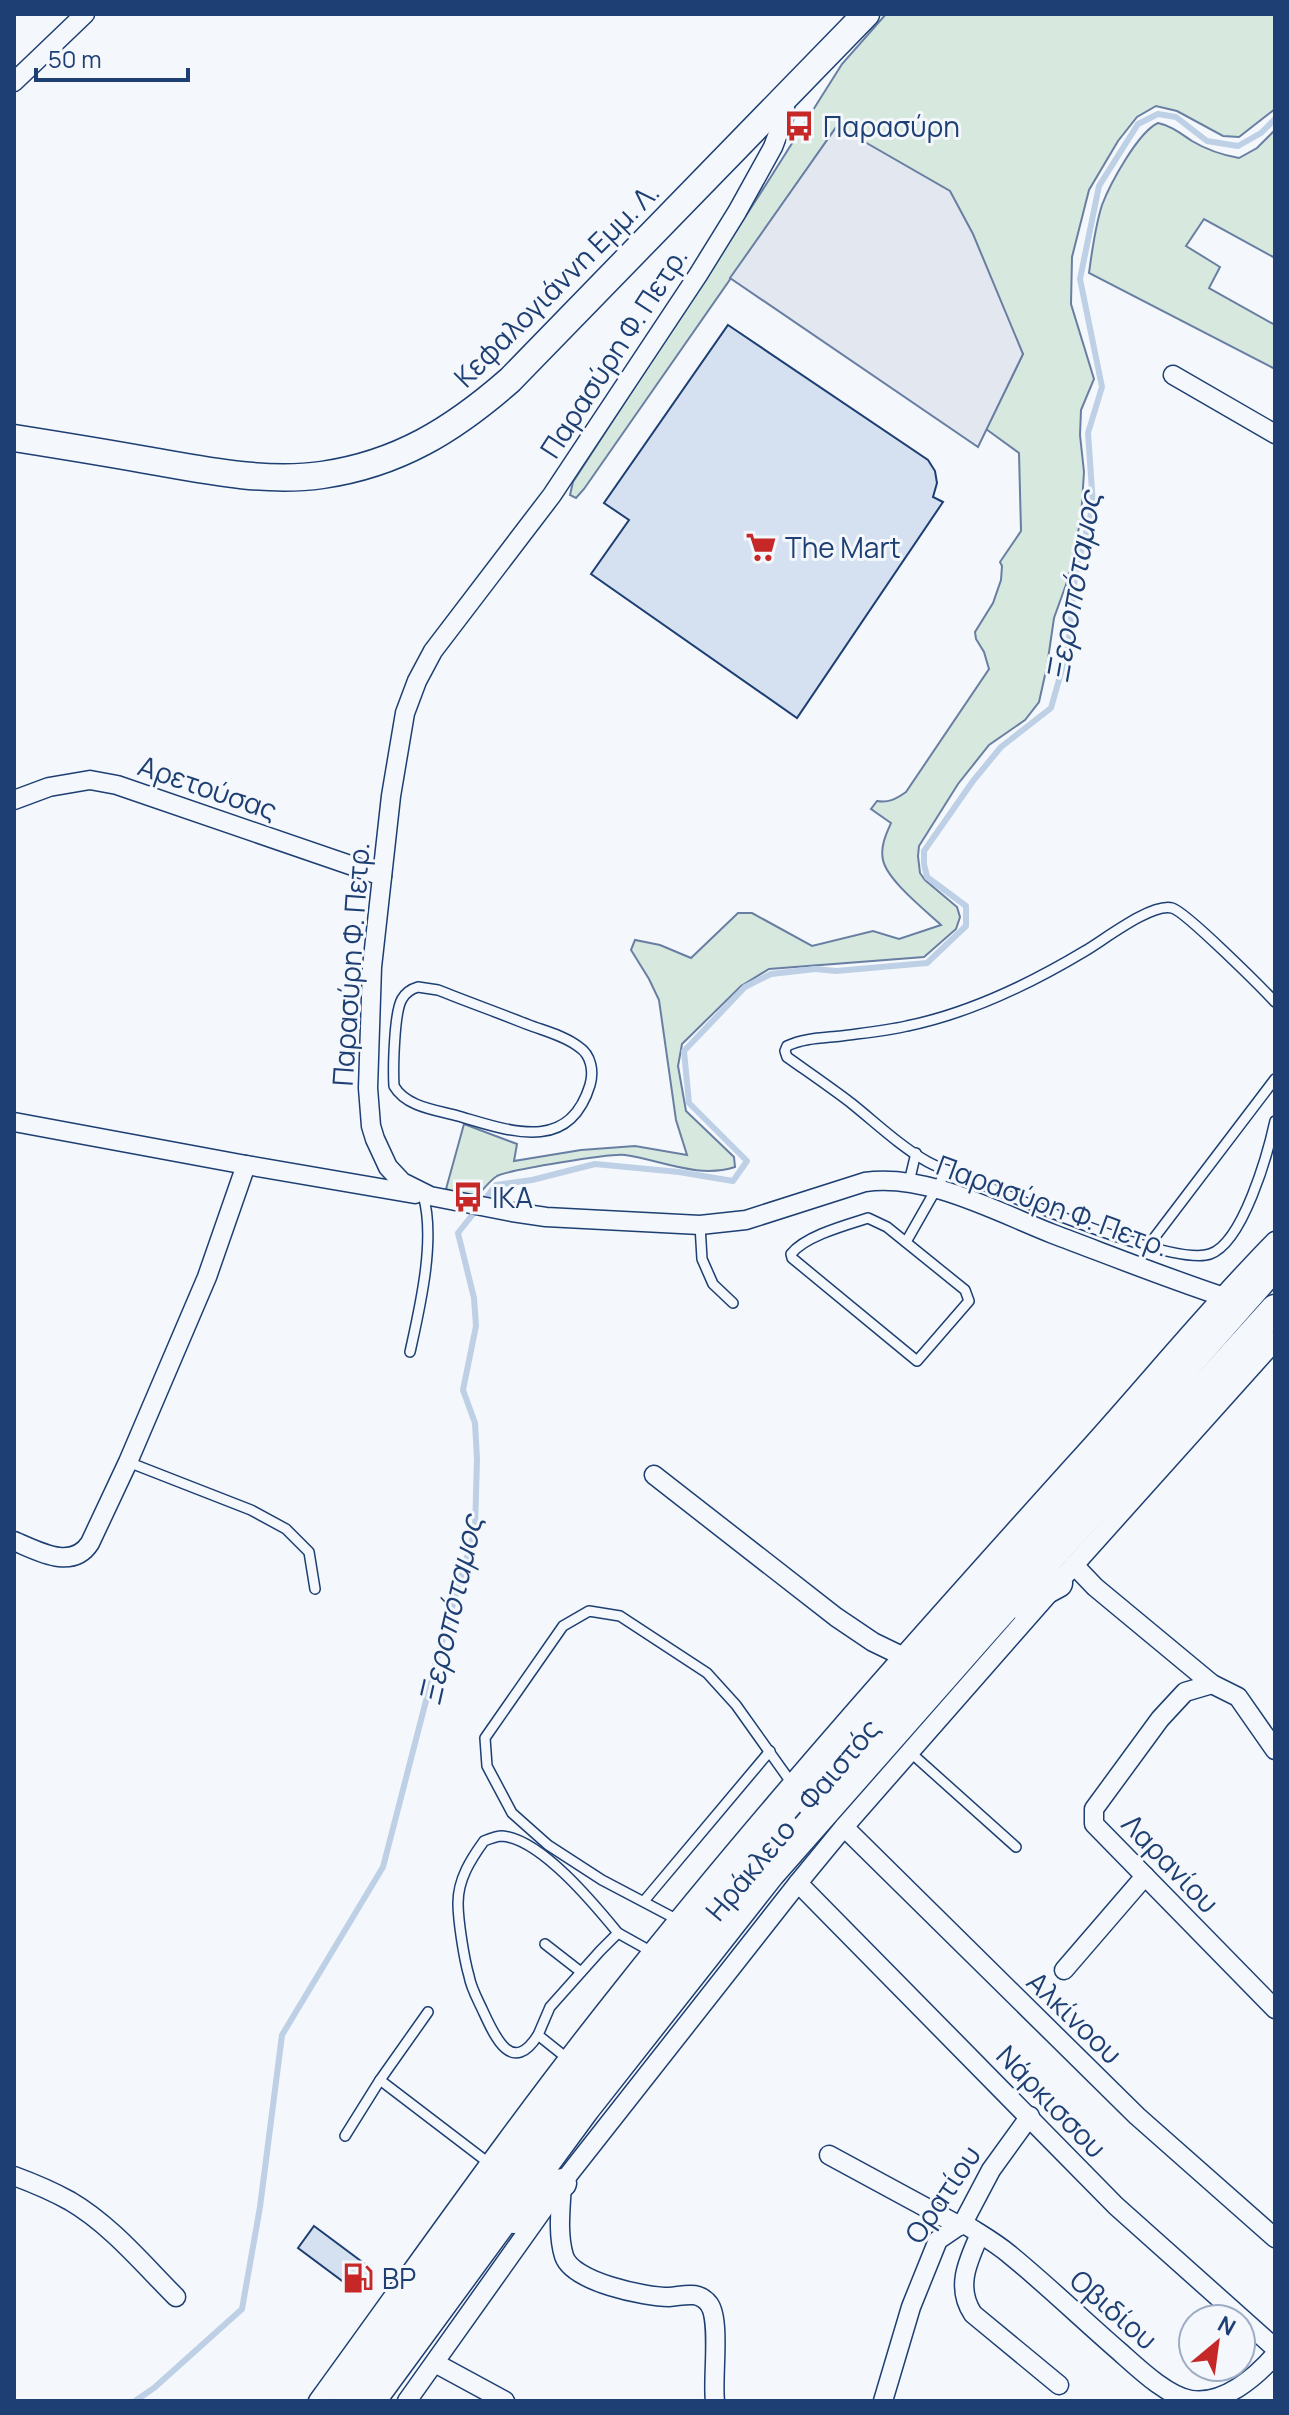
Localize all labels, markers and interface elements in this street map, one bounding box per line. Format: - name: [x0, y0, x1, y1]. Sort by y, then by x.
- scale bar: [36, 32, 188, 82]
- text: 50 m: [48, 42, 102, 75]
- place label: Παρασύρη: [823, 107, 960, 145]
- bus stop icon: Παρασύρη: [782, 109, 816, 143]
- street label: Κεφαλογιάννη Εμμ. Λ.: [445, 173, 667, 395]
- street label: Παρασύρη Φ. Πετρ.: [530, 239, 696, 465]
- water label: Ξεροπόταμος: [1036, 486, 1110, 686]
- place label: The Mart: [785, 528, 901, 566]
- supermarket icon: The Mart: [744, 530, 778, 564]
- street label: Αρετούσας: [134, 746, 282, 828]
- street label: Παρασύρη Φ. Πετρ.: [323, 841, 377, 1087]
- street label: Παρασύρη Φ. Πετρ.: [932, 1145, 1174, 1265]
- place label: IKA: [492, 1178, 533, 1216]
- bus stop icon: IKA: [451, 1180, 485, 1214]
- water label: Ξεροπόταμος: [408, 1509, 492, 1709]
- street label: Ηράκλειο - Φαιστός: [696, 1710, 888, 1928]
- street label: Λαρανίου: [1114, 1805, 1228, 1921]
- street label: Αλκίνοου: [1019, 1962, 1131, 2072]
- street label: Νάρκισσου: [989, 2036, 1115, 2166]
- street label: Ορατίου: [895, 2138, 989, 2250]
- place label: BP: [382, 2259, 416, 2297]
- fuel station icon: BP: [341, 2261, 375, 2295]
- street label: Οβιδίου: [1062, 2261, 1166, 2357]
- north arrow: [1177, 2303, 1257, 2383]
- text: N: [1213, 2309, 1241, 2342]

